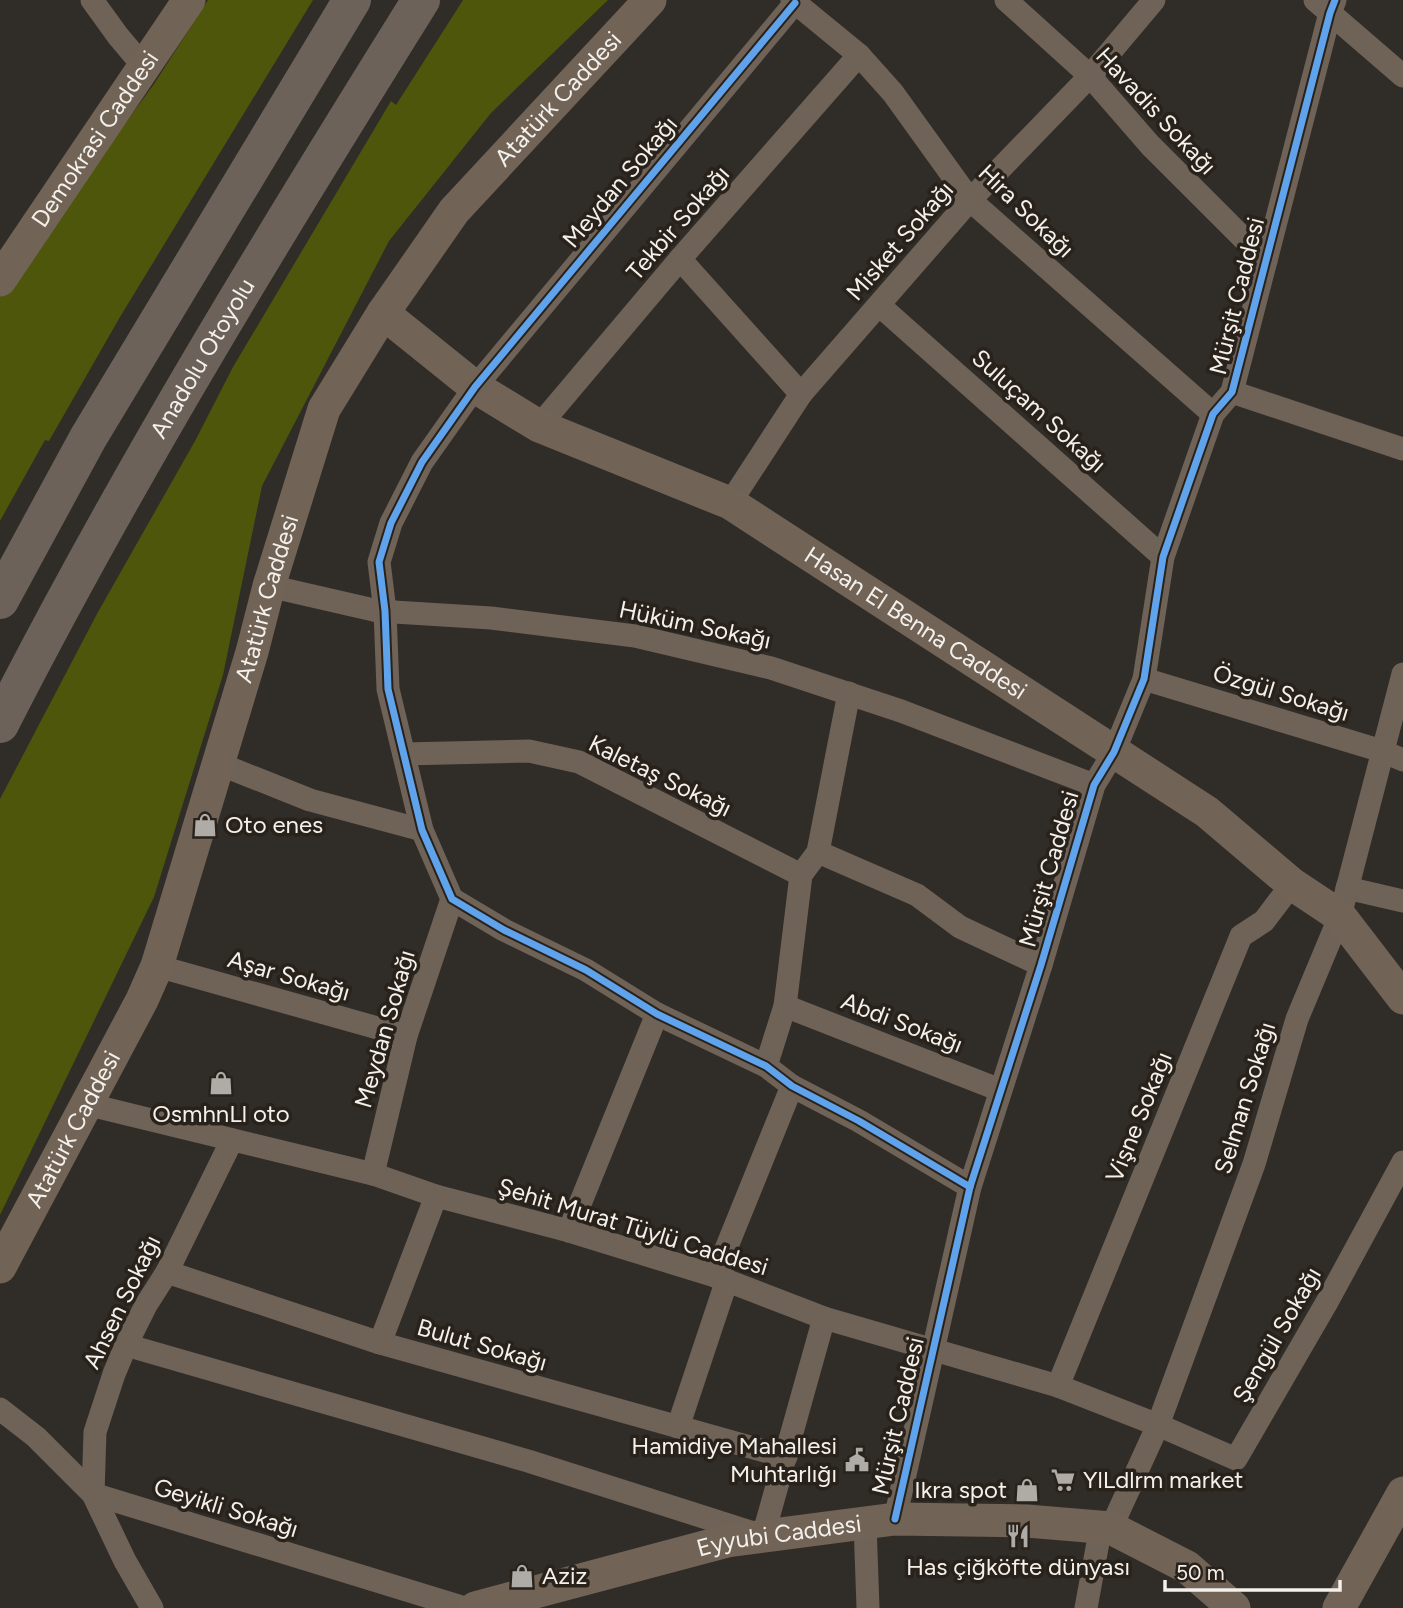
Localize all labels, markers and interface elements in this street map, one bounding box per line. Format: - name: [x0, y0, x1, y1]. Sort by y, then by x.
- street label: Atatürk Caddesi: [488, 25, 627, 172]
- street label: Havadis Sokağı: [1090, 41, 1223, 180]
- street label: Demokrasi Caddesi: [25, 45, 164, 232]
- street label: Meydan Sokağı: [556, 110, 683, 253]
- street label: Hira Sokağı: [972, 158, 1080, 263]
- street label: Tekbir Sokağı: [620, 160, 735, 286]
- street label: Misket Sokağı: [840, 175, 959, 306]
- street label: Mürşit Caddesi: [1203, 214, 1270, 378]
- street label: Anadolu Otoyolu: [144, 273, 260, 443]
- street label: Suluçam Sokağı: [966, 343, 1112, 478]
- street label: Atatürk Caddesi: [229, 511, 304, 686]
- street label: Hasan El Benna Caddesi: [799, 540, 1032, 705]
- street label: Hüküm Sokağı: [616, 594, 774, 655]
- street label: Özgül Sokağı: [1209, 658, 1353, 727]
- street label: Kaletaş Sokağı: [584, 728, 736, 823]
- street label: Mürşit Caddesi: [1012, 787, 1085, 950]
- place label: Oto enes: [225, 810, 323, 839]
- shop icon: Oto enes: [191, 811, 219, 839]
- street label: Aşar Sokağı: [225, 944, 354, 1007]
- street label: Meydan Sokağı: [348, 947, 421, 1111]
- street label: Abdi Sokağı: [837, 986, 967, 1059]
- street label: Selman Sokağı: [1208, 1019, 1281, 1177]
- street label: Atatürk Caddesi: [19, 1046, 126, 1212]
- street label: Vişne Sokağı: [1099, 1047, 1178, 1186]
- shop icon: OsmhnLl oto: [207, 1069, 235, 1097]
- place label: OsmhnLl oto: [152, 1099, 290, 1128]
- street label: Şehit Murat Tüylü Caddesi: [494, 1172, 772, 1281]
- street label: Ahsen Sokağı: [77, 1230, 166, 1373]
- street label: Şengül Sokağı: [1226, 1262, 1327, 1408]
- street label: Bulut Sokağı: [414, 1312, 550, 1377]
- street label: Mürşit Caddesi: [865, 1334, 930, 1498]
- place label: Hamidiye Mahallesi Muhtarlığı: [631, 1431, 837, 1488]
- public building icon: Hamidiye Mahallesi Muhtarlığı: [843, 1446, 871, 1474]
- place label: YlLdlrm market: [1083, 1465, 1243, 1494]
- supermarket icon: YlLdlrm market: [1049, 1466, 1077, 1494]
- street label: Geyikli Sokağı: [150, 1472, 302, 1543]
- place label: Ikra spot: [914, 1475, 1007, 1504]
- shop icon: Ikra spot: [1013, 1476, 1041, 1504]
- street label: Eyyubi Caddesi: [693, 1509, 863, 1562]
- restaurant icon: Has çiğköfte dünyası: [1004, 1522, 1032, 1550]
- scale bar: [1165, 1548, 1340, 1592]
- place label: Has çiğköfte dünyası: [906, 1552, 1130, 1581]
- text: 50 m: [1176, 1560, 1225, 1585]
- place label: Aziz: [542, 1561, 587, 1590]
- shop icon: Aziz: [508, 1562, 536, 1590]

